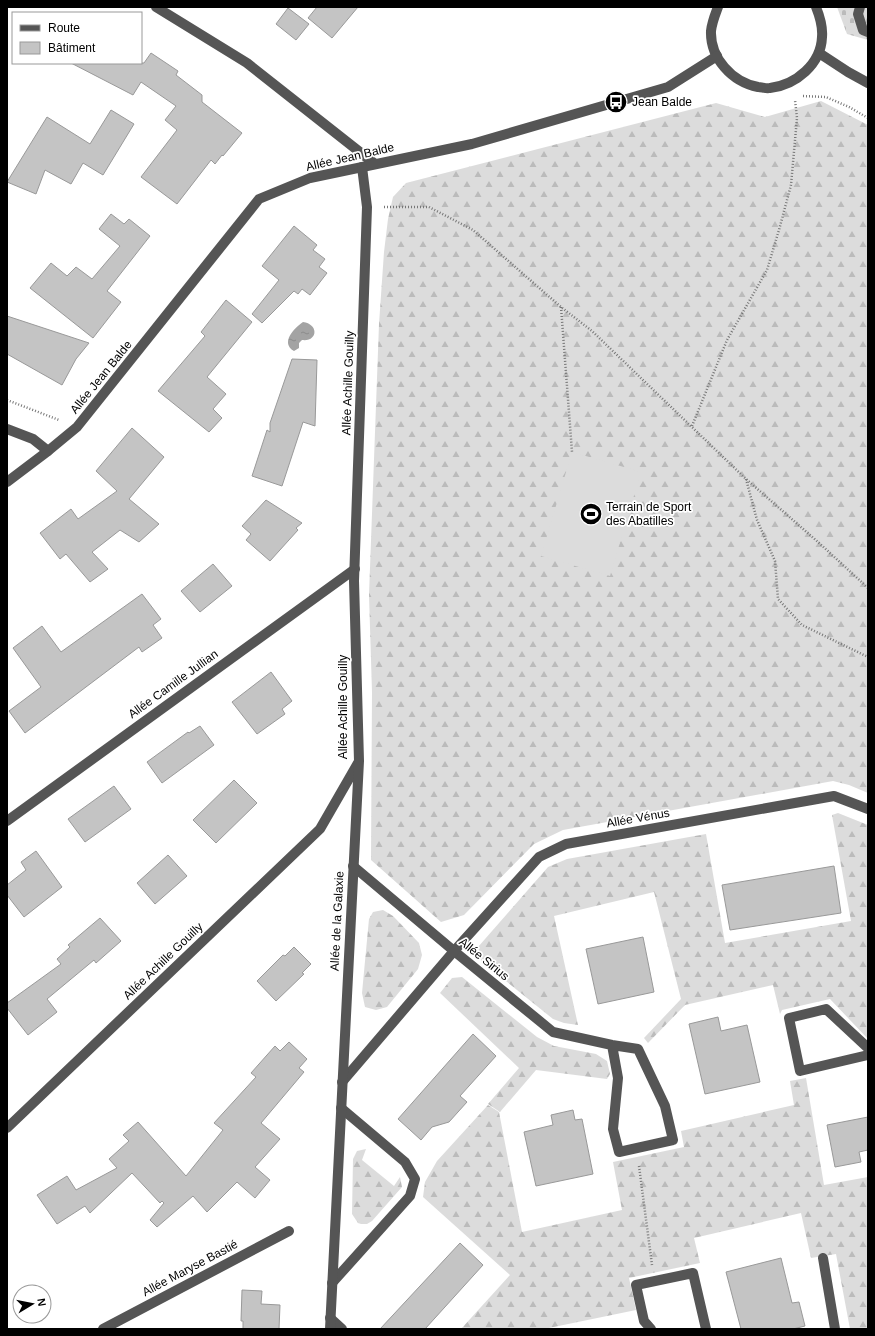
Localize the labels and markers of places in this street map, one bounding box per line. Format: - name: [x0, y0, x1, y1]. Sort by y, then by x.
- bus stop icon: Jean Balde: [603, 89, 629, 115]
- place label: Jean Balde: [632, 95, 692, 109]
- place label: Terrain de Sport des Abatilles: [606, 500, 692, 528]
- sports icon: Terrain de Sport des Abatilles: [578, 501, 604, 527]

